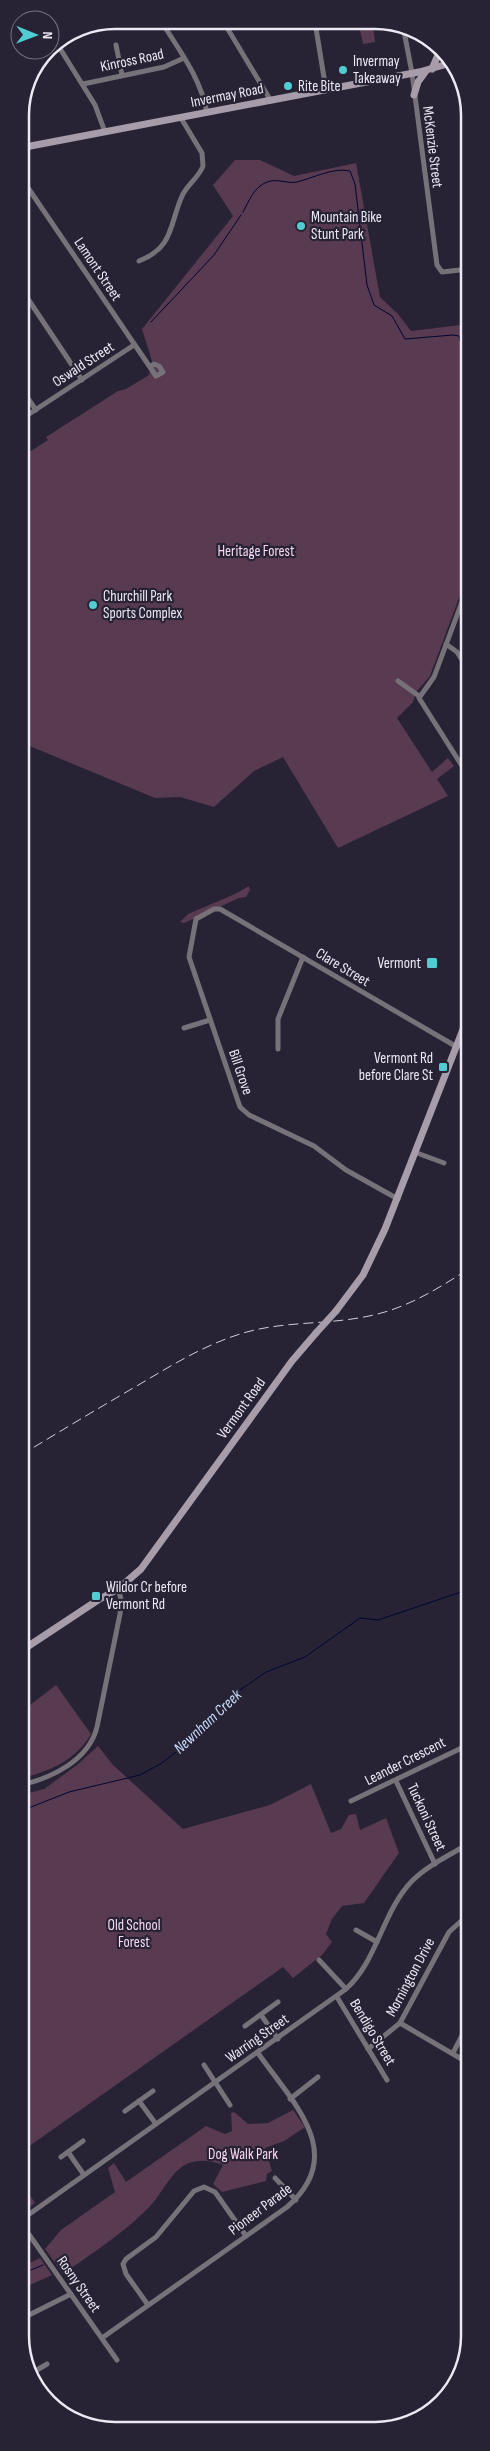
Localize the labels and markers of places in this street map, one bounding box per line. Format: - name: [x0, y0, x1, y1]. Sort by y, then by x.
- place label: Invermay Takeaway: [353, 52, 401, 88]
- marker: Invermay Takeaway: [337, 64, 349, 76]
- place label: Rite Bite: [298, 77, 341, 96]
- marker: Rite Bite: [282, 80, 294, 92]
- place label: Mountain Bike Stunt Park: [311, 208, 382, 244]
- marker: Mountain Bike Stunt Park: [295, 220, 307, 232]
- place label: Churchill Park Sports Complex: [103, 587, 182, 623]
- marker: Churchill Park Sports Complex: [87, 599, 99, 611]
- place label: Vermont: [377, 954, 421, 973]
- marker: Vermont: [425, 956, 439, 970]
- place label: Vermont Rd before Clare St: [359, 1049, 433, 1085]
- marker: Vermont Rd before Clare St: [437, 1061, 449, 1073]
- place label: Wildor Cr before Vermont Rd: [106, 1578, 187, 1614]
- marker: Wildor Cr before Vermont Rd: [90, 1590, 102, 1602]

